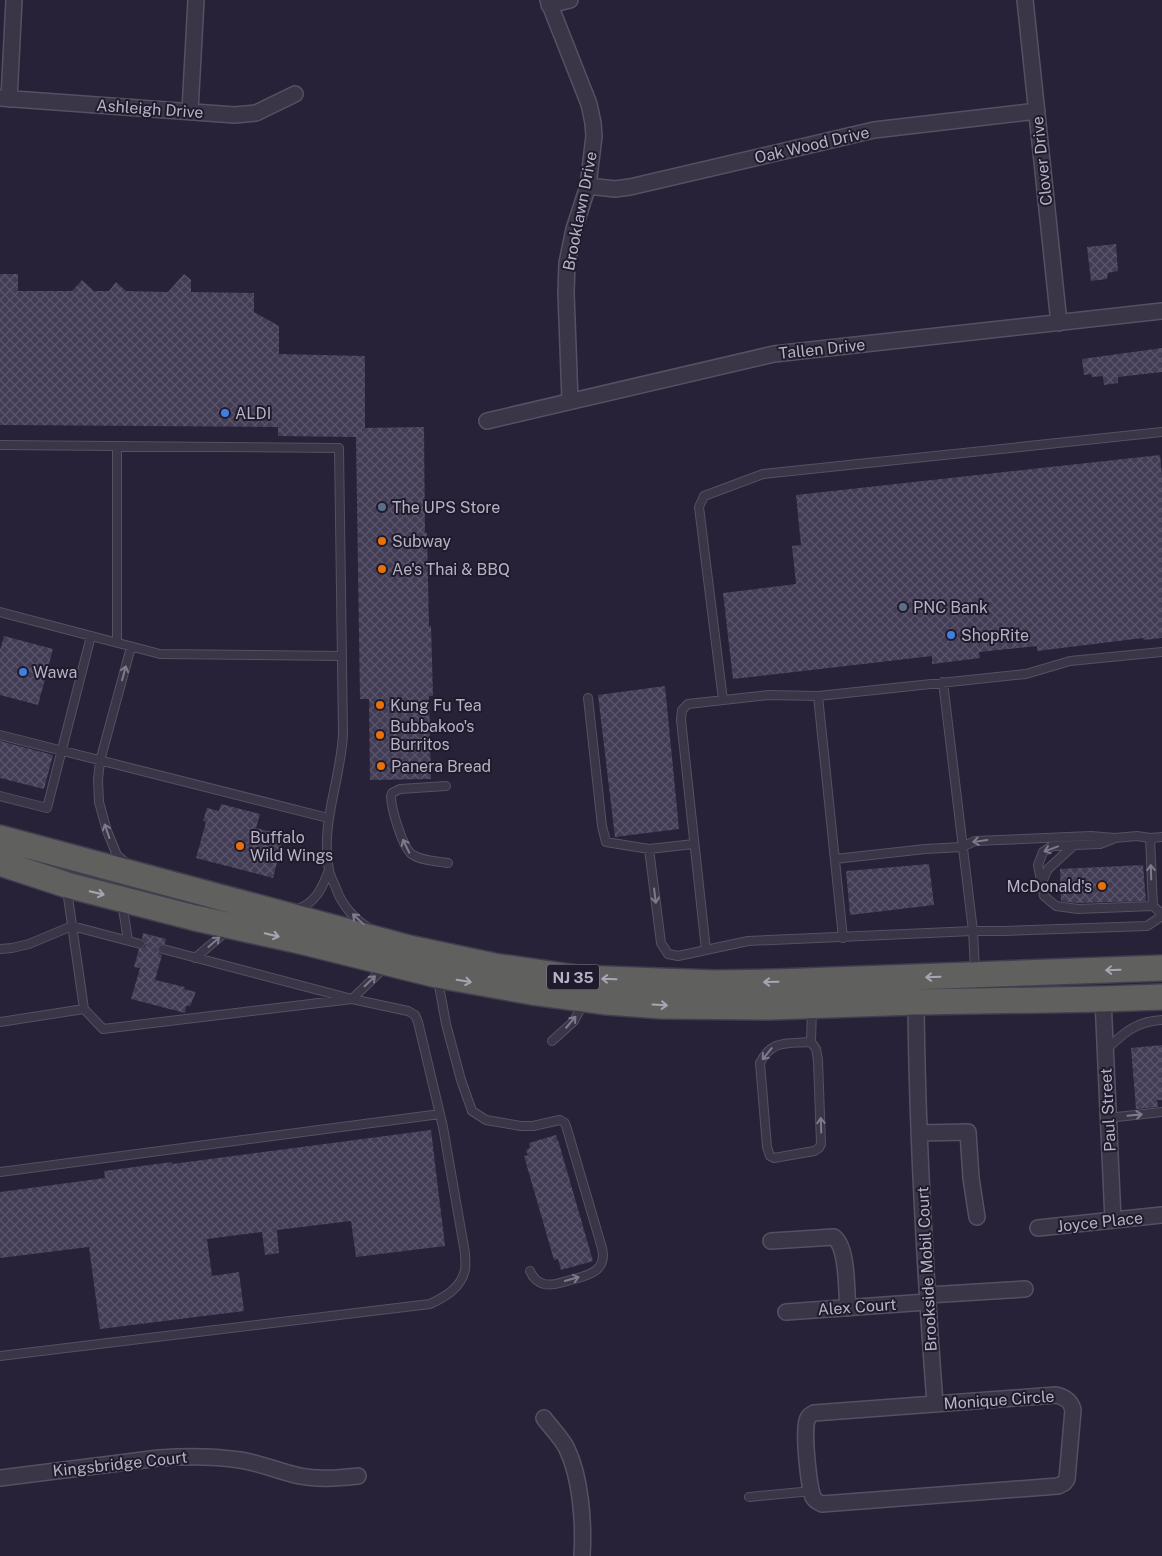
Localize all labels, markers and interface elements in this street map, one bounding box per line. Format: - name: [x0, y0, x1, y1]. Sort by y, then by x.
- street label: Ashleigh Drive: [96, 96, 204, 122]
- street label: Clover Drive: [1028, 115, 1056, 207]
- street label: Oak Wood Drive: [753, 123, 871, 167]
- street label: Brooklawn Drive: [559, 150, 601, 272]
- street label: Tallen Drive: [778, 335, 866, 363]
- place label: ALDI: [235, 404, 271, 423]
- marker: ALDI: [219, 407, 231, 419]
- place label: The UPS Store: [392, 498, 500, 517]
- marker: The UPS Store: [376, 501, 388, 513]
- place label: Subway: [392, 532, 451, 551]
- marker: Subway: [376, 535, 388, 547]
- place label: Ae's Thai & BBQ: [392, 560, 510, 579]
- marker: Ae's Thai & BBQ: [376, 563, 388, 575]
- place label: PNC Bank: [913, 598, 988, 617]
- marker: PNC Bank: [897, 601, 909, 613]
- place label: ShopRite: [961, 626, 1029, 645]
- marker: ShopRite: [945, 629, 957, 641]
- place label: Wawa: [33, 663, 77, 682]
- marker: Wawa: [17, 666, 29, 678]
- one-way arrow: [120, 666, 129, 682]
- place label: Kung Fu Tea: [390, 696, 482, 715]
- marker: Kung Fu Tea: [374, 699, 386, 711]
- place label: Bubbakoo's Burritos: [390, 717, 474, 754]
- marker: Bubbakoo's Burritos: [374, 729, 386, 741]
- place label: Panera Bread: [391, 757, 491, 776]
- marker: Panera Bread: [375, 760, 387, 772]
- one-way arrow: [102, 824, 111, 839]
- place label: Buffalo Wild Wings: [250, 828, 333, 865]
- one-way arrow: [972, 836, 988, 846]
- one-way arrow: [401, 838, 411, 853]
- marker: Buffalo Wild Wings: [234, 840, 246, 852]
- one-way arrow: [1044, 845, 1059, 854]
- one-way arrow: [1147, 864, 1156, 880]
- place label: McDonald's: [1006, 877, 1092, 896]
- marker: McDonald's: [1096, 880, 1108, 892]
- one-way arrow: [650, 888, 660, 904]
- one-way arrow: [88, 889, 104, 898]
- one-way arrow: [352, 913, 364, 925]
- one-way arrow: [263, 931, 279, 940]
- one-way arrow: [207, 937, 220, 948]
- road number: NJ 35: [547, 964, 599, 990]
- one-way arrow: [1106, 965, 1122, 974]
- one-way arrow: [926, 972, 942, 981]
- one-way arrow: [601, 974, 617, 984]
- one-way arrow: [364, 975, 376, 987]
- one-way arrow: [455, 976, 471, 986]
- one-way arrow: [763, 977, 780, 987]
- one-way arrow: [651, 1001, 667, 1010]
- one-way arrow: [566, 1016, 577, 1029]
- one-way arrow: [761, 1047, 772, 1060]
- street label: Paul Street: [1096, 1068, 1120, 1152]
- one-way arrow: [1127, 1110, 1143, 1120]
- one-way arrow: [816, 1117, 826, 1134]
- street label: Brookside Mobil Court: [913, 1186, 941, 1352]
- street label: Joyce Place: [1056, 1208, 1144, 1236]
- one-way arrow: [563, 1274, 579, 1284]
- street label: Alex Court: [817, 1295, 897, 1319]
- street label: Monique Circle: [943, 1387, 1055, 1413]
- street label: Kingsbridge Court: [52, 1447, 188, 1481]

